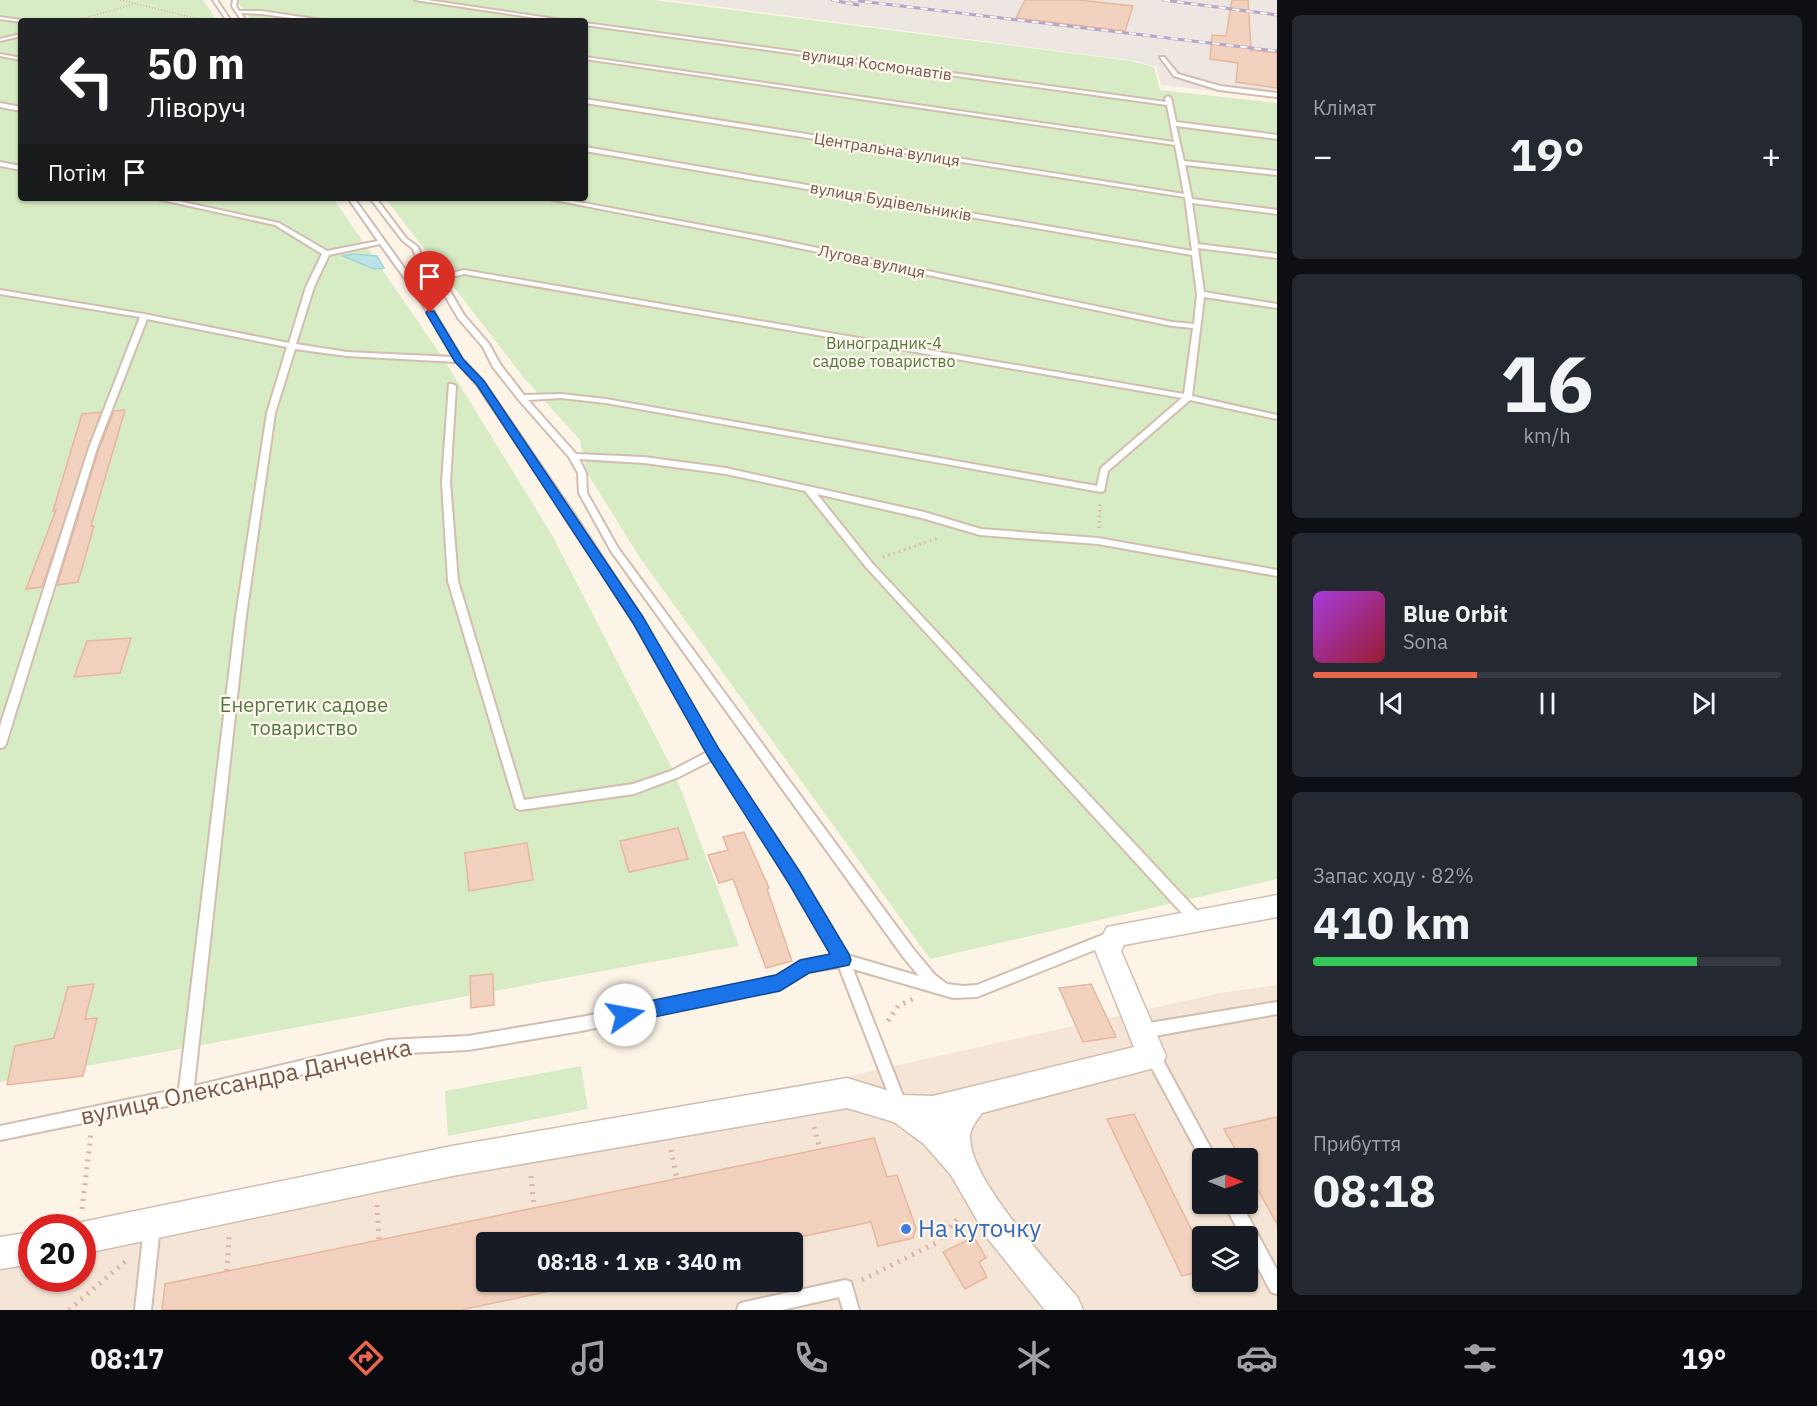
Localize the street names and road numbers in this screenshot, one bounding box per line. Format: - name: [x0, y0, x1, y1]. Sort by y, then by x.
- street label: вулиця Космонавтів: [801, 44, 953, 84]
- street label: Центральна вулиця: [813, 128, 961, 170]
- street label: вулиця Будівельників: [809, 177, 973, 225]
- street label: Лугова вулиця: [817, 240, 927, 282]
- street label: вулиця Олександра Данченка: [77, 1030, 414, 1132]

